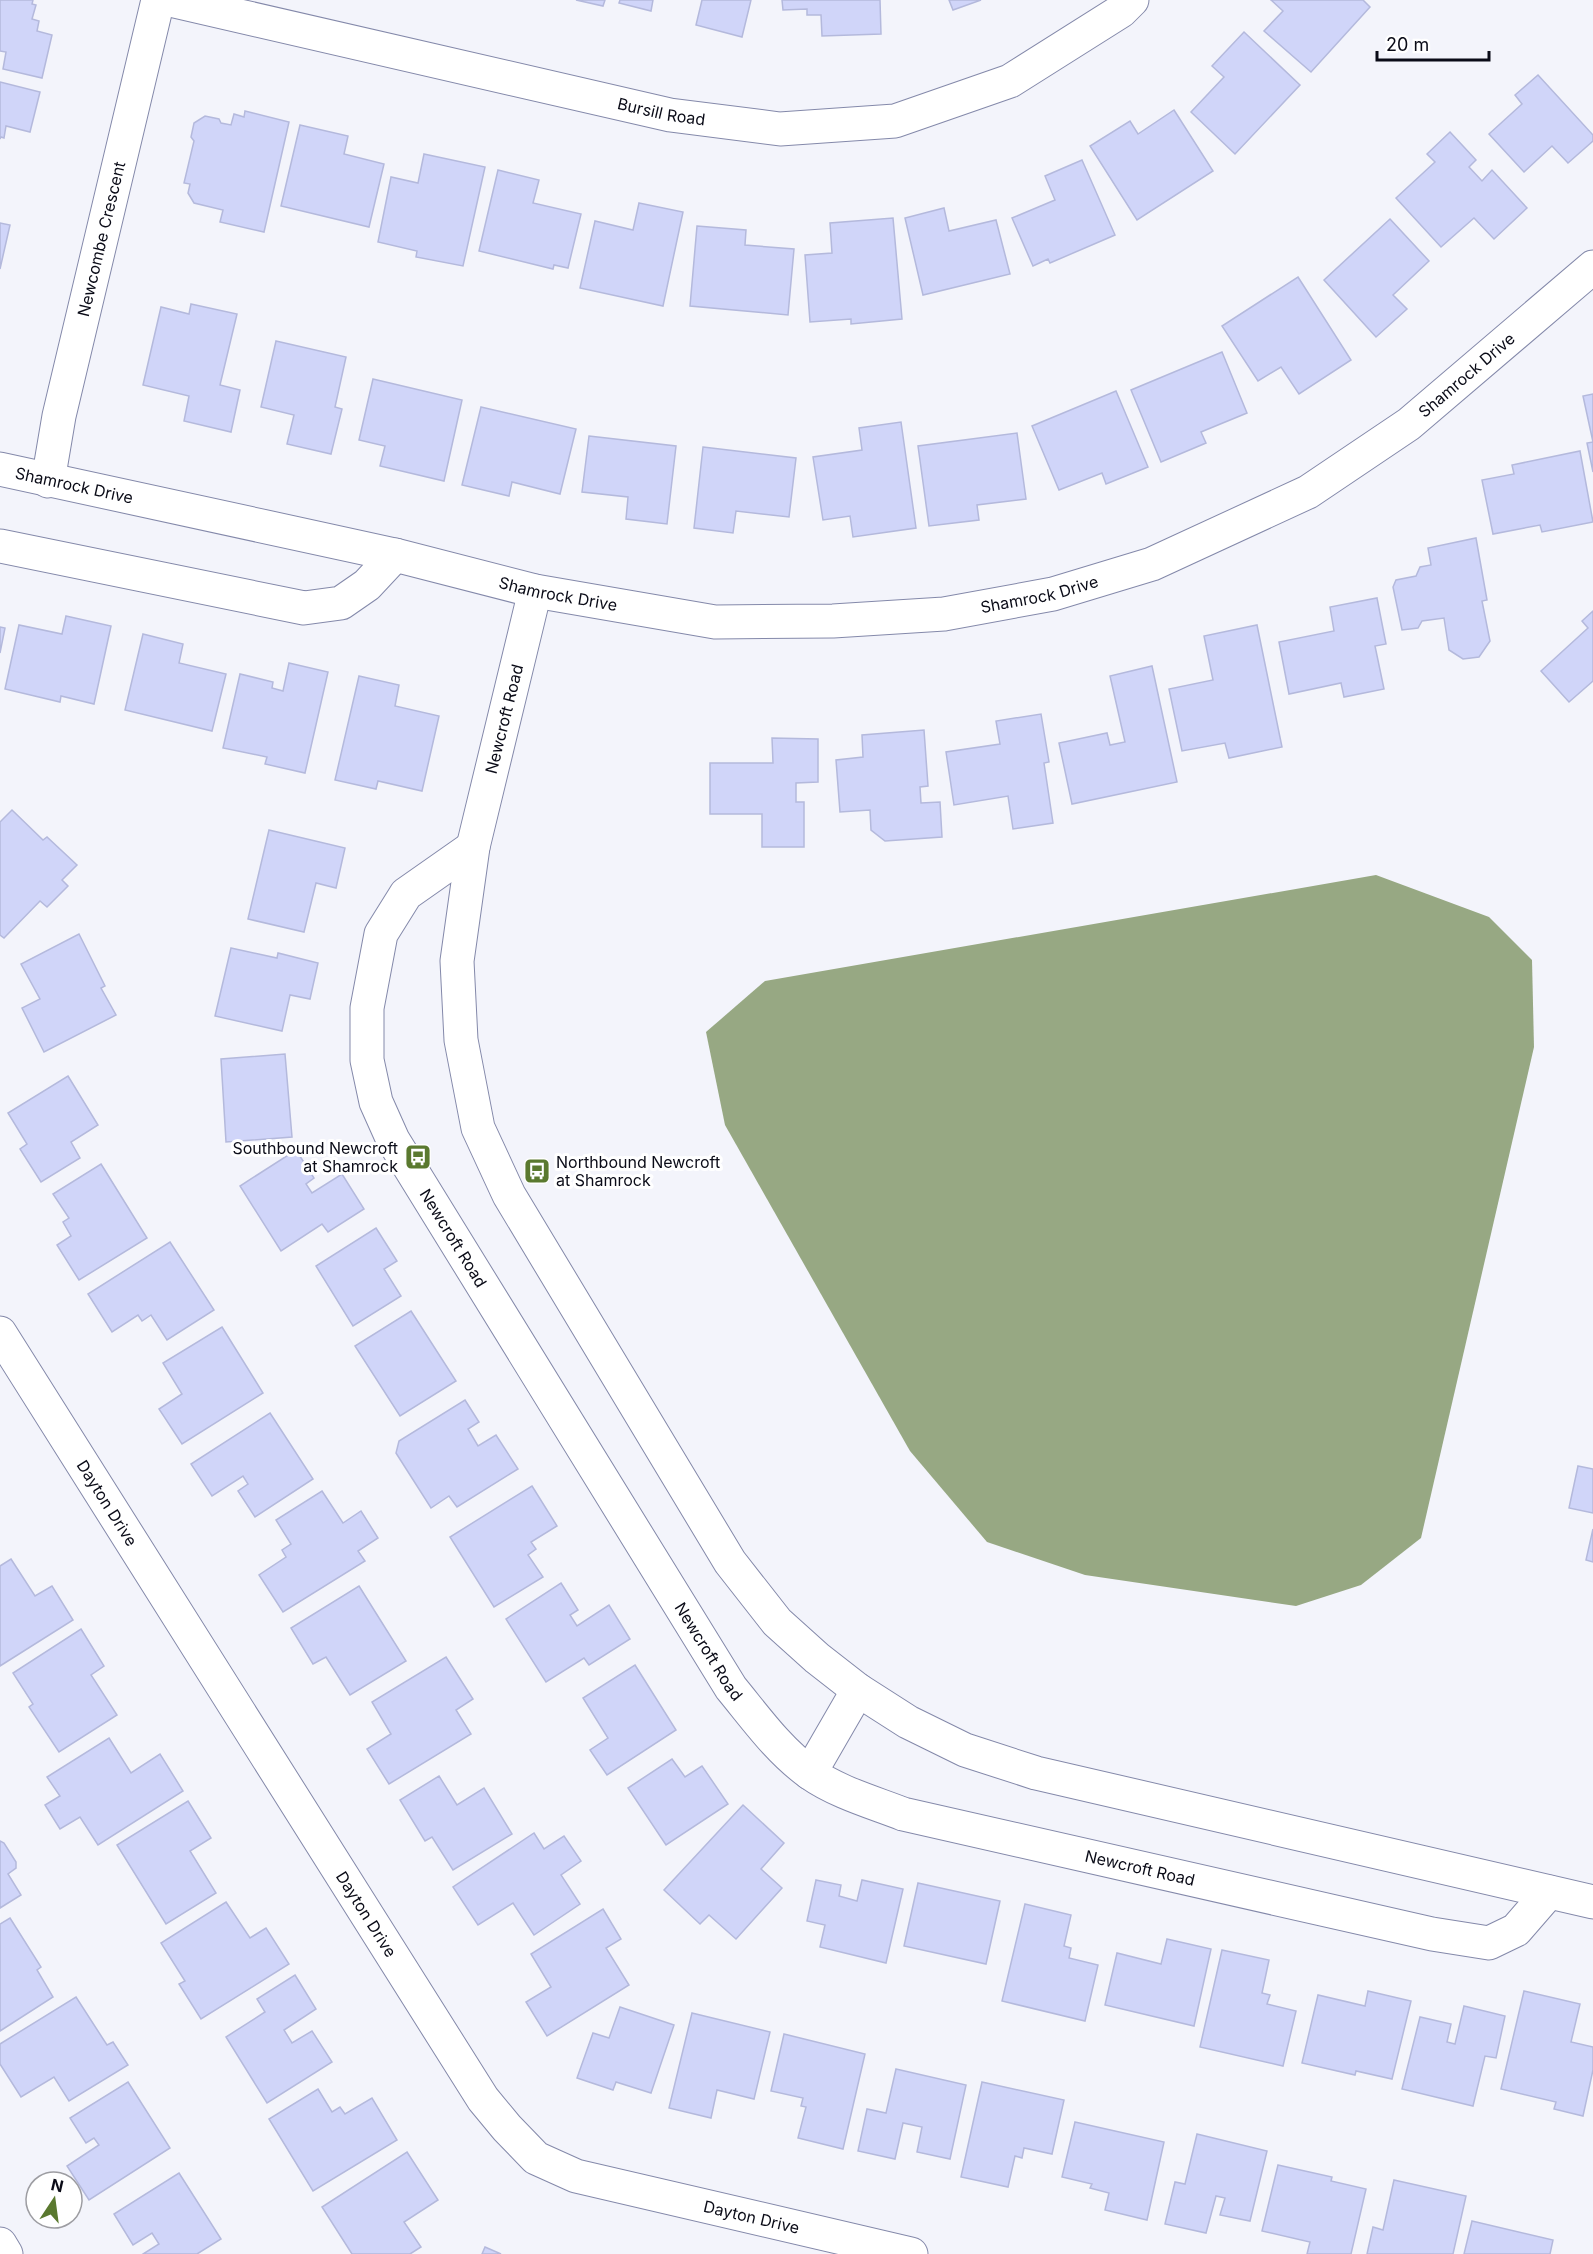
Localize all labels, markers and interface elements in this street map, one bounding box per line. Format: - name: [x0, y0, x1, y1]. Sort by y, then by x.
- scale bar: [1377, 24, 1490, 62]
- text: 20 m: [1386, 34, 1429, 55]
- street label: Bursill Road: [615, 93, 706, 129]
- street label: Newcombe Crescent: [73, 159, 129, 318]
- street label: Shamrock Drive: [1414, 328, 1519, 422]
- street label: Shamrock Drive: [13, 463, 135, 508]
- street label: Shamrock Drive: [979, 571, 1101, 617]
- street label: Shamrock Drive: [497, 572, 619, 615]
- street label: Newcroft Road: [481, 662, 527, 776]
- place label: Southbound Newcroft at Shamrock: [232, 1138, 398, 1176]
- bus stop icon: Southbound Newcroft at Shamrock: [403, 1142, 433, 1172]
- place label: Northbound Newcroft at Shamrock: [556, 1152, 720, 1190]
- bus stop icon: Northbound Newcroft at Shamrock: [522, 1156, 552, 1186]
- street label: Newcroft Road: [415, 1185, 491, 1291]
- street label: Dayton Drive: [73, 1456, 142, 1550]
- street label: Newcroft Road: [671, 1599, 747, 1705]
- street label: Newcroft Road: [1083, 1846, 1197, 1890]
- street label: Dayton Drive: [332, 1867, 401, 1961]
- north arrow: [24, 2170, 84, 2230]
- text: N: [49, 2174, 66, 2197]
- street label: Dayton Drive: [702, 2196, 801, 2238]

